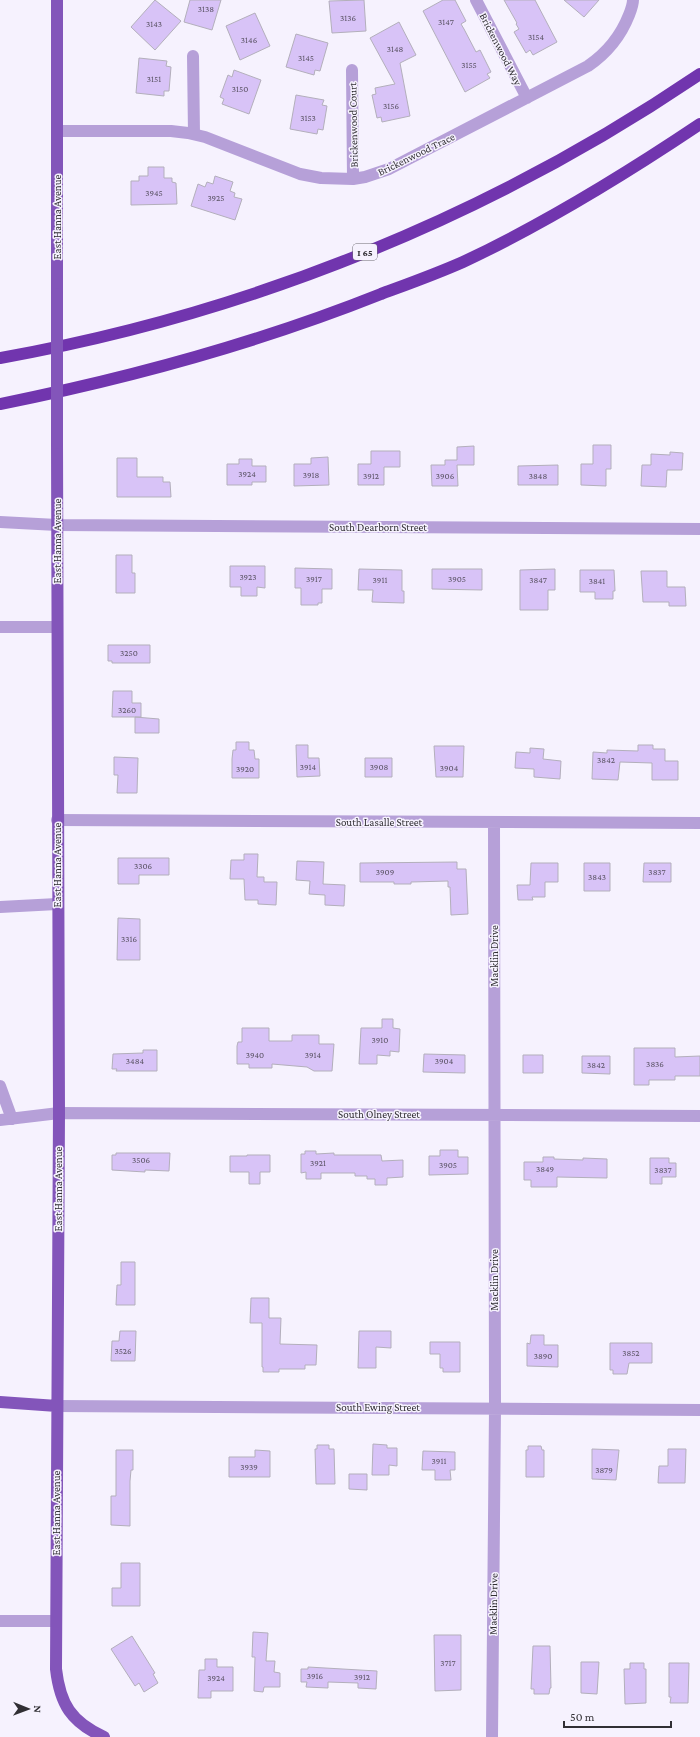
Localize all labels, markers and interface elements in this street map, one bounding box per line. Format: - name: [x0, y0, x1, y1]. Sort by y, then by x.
- house number: 3138: [198, 4, 214, 14]
- street label: Brickenwood Way: [477, 11, 525, 89]
- house number: 3136: [340, 13, 356, 23]
- house number: 3147: [438, 17, 454, 27]
- house number: 3143: [146, 19, 162, 29]
- house number: 3154: [528, 32, 544, 42]
- house number: 3146: [241, 35, 258, 45]
- house number: 3148: [387, 44, 404, 54]
- house number: 3145: [298, 53, 314, 63]
- house number: 3155: [461, 60, 477, 70]
- house number: 3151: [147, 74, 161, 84]
- street label: Brickenwood Court: [346, 82, 360, 168]
- house number: 3150: [232, 84, 248, 94]
- house number: 3156: [383, 101, 399, 111]
- house number: 3153: [300, 113, 316, 123]
- street label: Brickenwood Trace: [376, 130, 457, 178]
- street label: East Hanna Avenue: [51, 174, 63, 259]
- house number: 3945: [145, 188, 163, 198]
- house number: 3925: [207, 193, 225, 203]
- road number: I 65: [353, 244, 377, 260]
- house number: 3924: [238, 469, 256, 479]
- house number: 3918: [303, 470, 319, 480]
- house number: 3912: [363, 471, 379, 481]
- house number: 3906: [436, 471, 455, 481]
- house number: 3848: [529, 471, 547, 481]
- street label: East Hanna Avenue: [51, 498, 63, 583]
- street label: South Dearborn Street: [329, 521, 427, 533]
- house number: 3923: [239, 572, 257, 582]
- house number: 3917: [306, 574, 322, 584]
- house number: 3905: [448, 574, 466, 584]
- house number: 3911: [373, 575, 387, 585]
- house number: 3847: [529, 575, 547, 585]
- house number: 3841: [589, 576, 605, 586]
- house number: 3250: [120, 648, 138, 658]
- house number: 3260: [118, 705, 136, 715]
- house number: 3842: [597, 755, 615, 765]
- house number: 3914: [300, 762, 317, 772]
- house number: 3908: [370, 762, 389, 772]
- house number: 3904: [440, 763, 459, 773]
- house number: 3920: [236, 764, 254, 774]
- street label: South Lasalle Street: [336, 816, 423, 828]
- street label: East Hanna Avenue: [51, 822, 63, 907]
- house number: 3306: [134, 861, 153, 871]
- house number: 3909: [376, 867, 395, 877]
- house number: 3837: [648, 867, 666, 877]
- house number: 3843: [588, 872, 606, 882]
- street label: Macklin Drive: [488, 925, 500, 987]
- house number: 3316: [121, 934, 137, 944]
- house number: 3910: [372, 1035, 388, 1045]
- house number: 3940: [246, 1050, 264, 1060]
- house number: 3914: [305, 1050, 322, 1060]
- house number: 3484: [126, 1056, 145, 1066]
- house number: 3904: [435, 1056, 454, 1066]
- house number: 3836: [646, 1059, 664, 1069]
- house number: 3842: [587, 1060, 605, 1070]
- street label: South Olney Street: [338, 1108, 420, 1121]
- street label: East Hanna Avenue: [52, 1146, 64, 1231]
- house number: 3506: [132, 1155, 151, 1165]
- house number: 3921: [310, 1158, 326, 1168]
- house number: 3905: [439, 1160, 457, 1170]
- house number: 3849: [536, 1164, 555, 1174]
- house number: 3837: [654, 1165, 672, 1175]
- street label: Macklin Drive: [488, 1249, 500, 1311]
- house number: 3526: [114, 1346, 132, 1356]
- house number: 3852: [622, 1348, 640, 1358]
- house number: 3890: [534, 1351, 552, 1361]
- street label: South Ewing Street: [336, 1401, 420, 1414]
- house number: 3911: [432, 1456, 446, 1466]
- house number: 3939: [240, 1462, 258, 1472]
- house number: 3879: [595, 1465, 613, 1475]
- street label: East Hanna Avenue: [50, 1470, 62, 1555]
- street label: Macklin Drive: [486, 1573, 500, 1635]
- house number: 3717: [440, 1658, 456, 1668]
- house number: 3916: [307, 1671, 324, 1681]
- house number: 3912: [354, 1672, 370, 1682]
- house number: 3924: [207, 1673, 225, 1683]
- north arrow: [8, 1689, 48, 1729]
- scale bar: [564, 1703, 671, 1729]
- text: N: [32, 1705, 44, 1714]
- text: 50 m: [570, 1710, 595, 1724]

